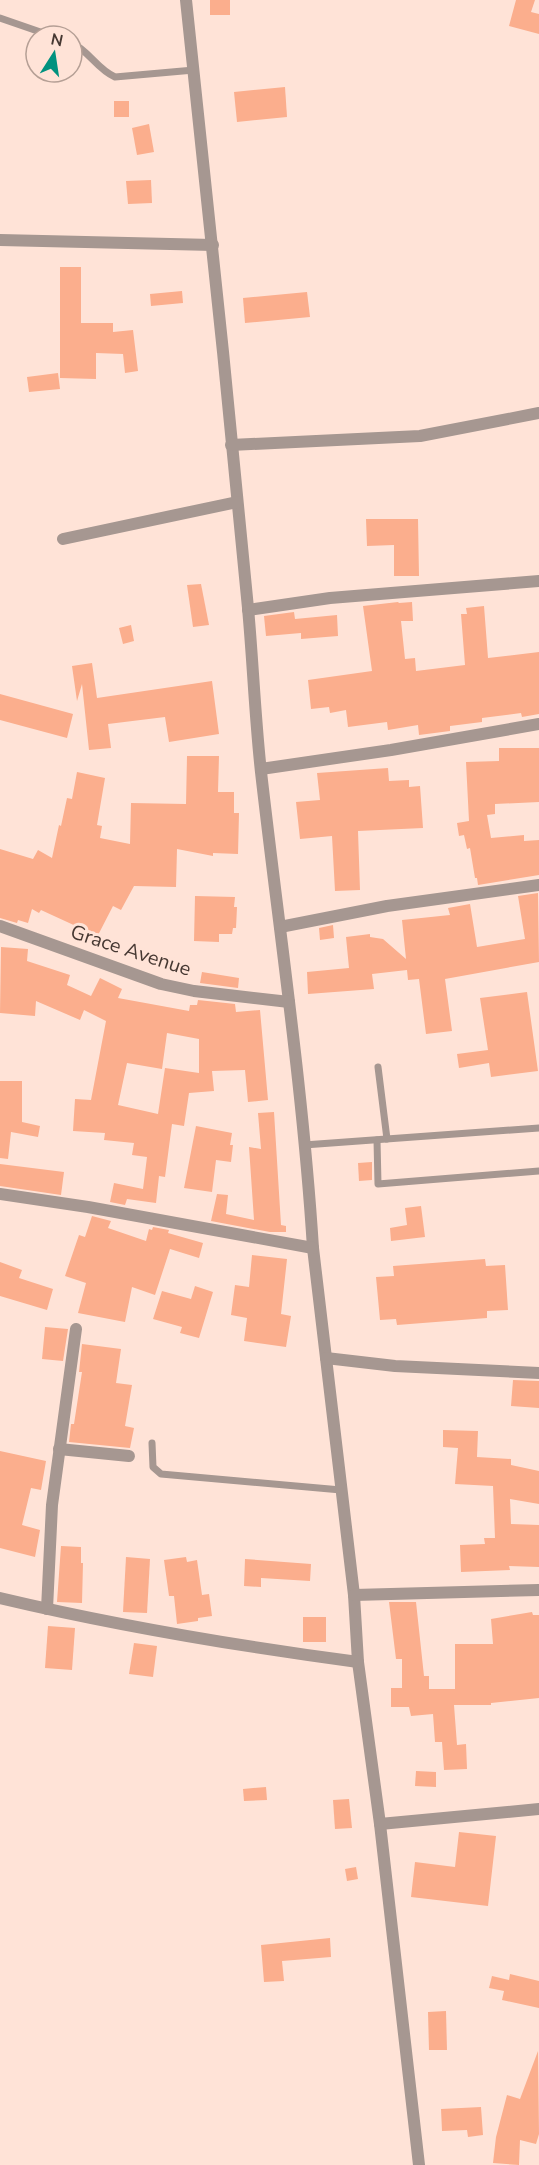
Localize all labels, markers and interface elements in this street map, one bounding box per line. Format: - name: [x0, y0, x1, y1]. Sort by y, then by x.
- north arrow: [24, 24, 84, 84]
- text: N: [49, 28, 65, 52]
- street label: Grace Avenue: [67, 918, 195, 983]

